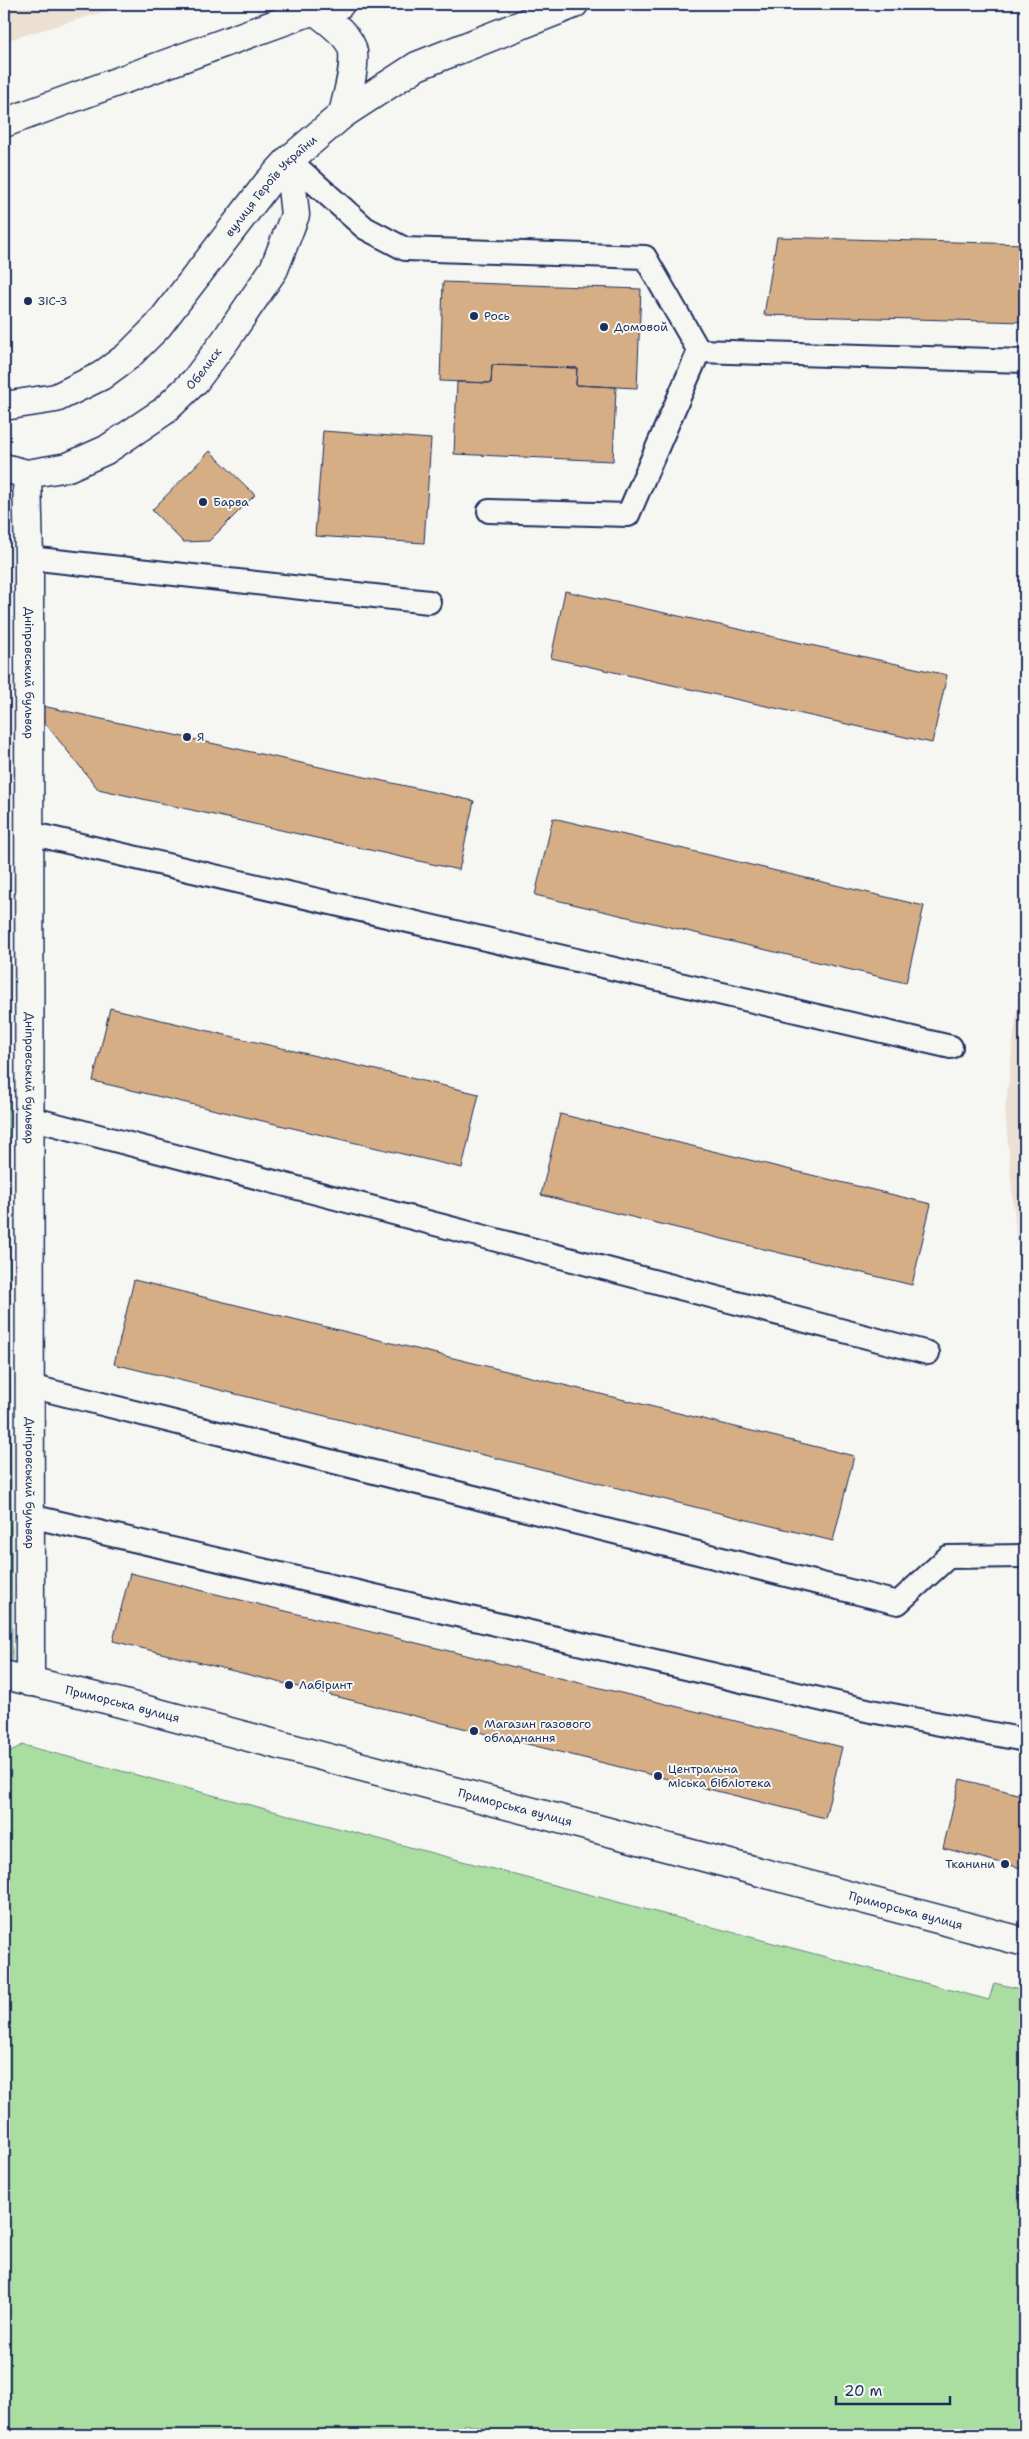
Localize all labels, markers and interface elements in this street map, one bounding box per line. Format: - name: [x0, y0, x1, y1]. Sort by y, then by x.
- street label: вулиця Героїв України: [222, 132, 320, 240]
- place label: ЗіС-3: [38, 293, 67, 309]
- marker: ЗіС-3: [22, 295, 34, 307]
- place label: Рось: [484, 308, 510, 324]
- marker: Рось: [468, 310, 480, 322]
- place label: Домовой: [614, 319, 668, 335]
- marker: Домовой: [598, 321, 610, 333]
- street label: Обелиск: [182, 344, 226, 393]
- place label: Барва: [213, 494, 249, 510]
- marker: Барва: [197, 496, 209, 508]
- street label: Дніпровський бульвар: [21, 607, 37, 739]
- place label: Я: [197, 729, 204, 745]
- marker: Я: [181, 731, 193, 743]
- street label: Дніпровський бульвар: [21, 1012, 38, 1144]
- street label: Дніпровський бульвар: [22, 1417, 38, 1549]
- place label: Лабіринт: [299, 1677, 354, 1693]
- marker: Лабіринт: [283, 1679, 295, 1691]
- street label: Приморська вулиця: [64, 1682, 181, 1726]
- place label: Магазин газового обладнання: [484, 1716, 591, 1746]
- marker: Магазин газового обладнання: [468, 1725, 480, 1737]
- place label: Центральна міська бібліотека: [668, 1761, 771, 1791]
- marker: Центральна міська бібліотека: [652, 1770, 664, 1782]
- street label: Приморська вулиця: [456, 1785, 574, 1830]
- place label: Тканини: [945, 1856, 995, 1872]
- marker: Тканини: [999, 1858, 1011, 1870]
- street label: Приморська вулиця: [847, 1888, 965, 1933]
- scale bar: [836, 2374, 950, 2406]
- text: 20 m: [844, 2381, 883, 2401]

